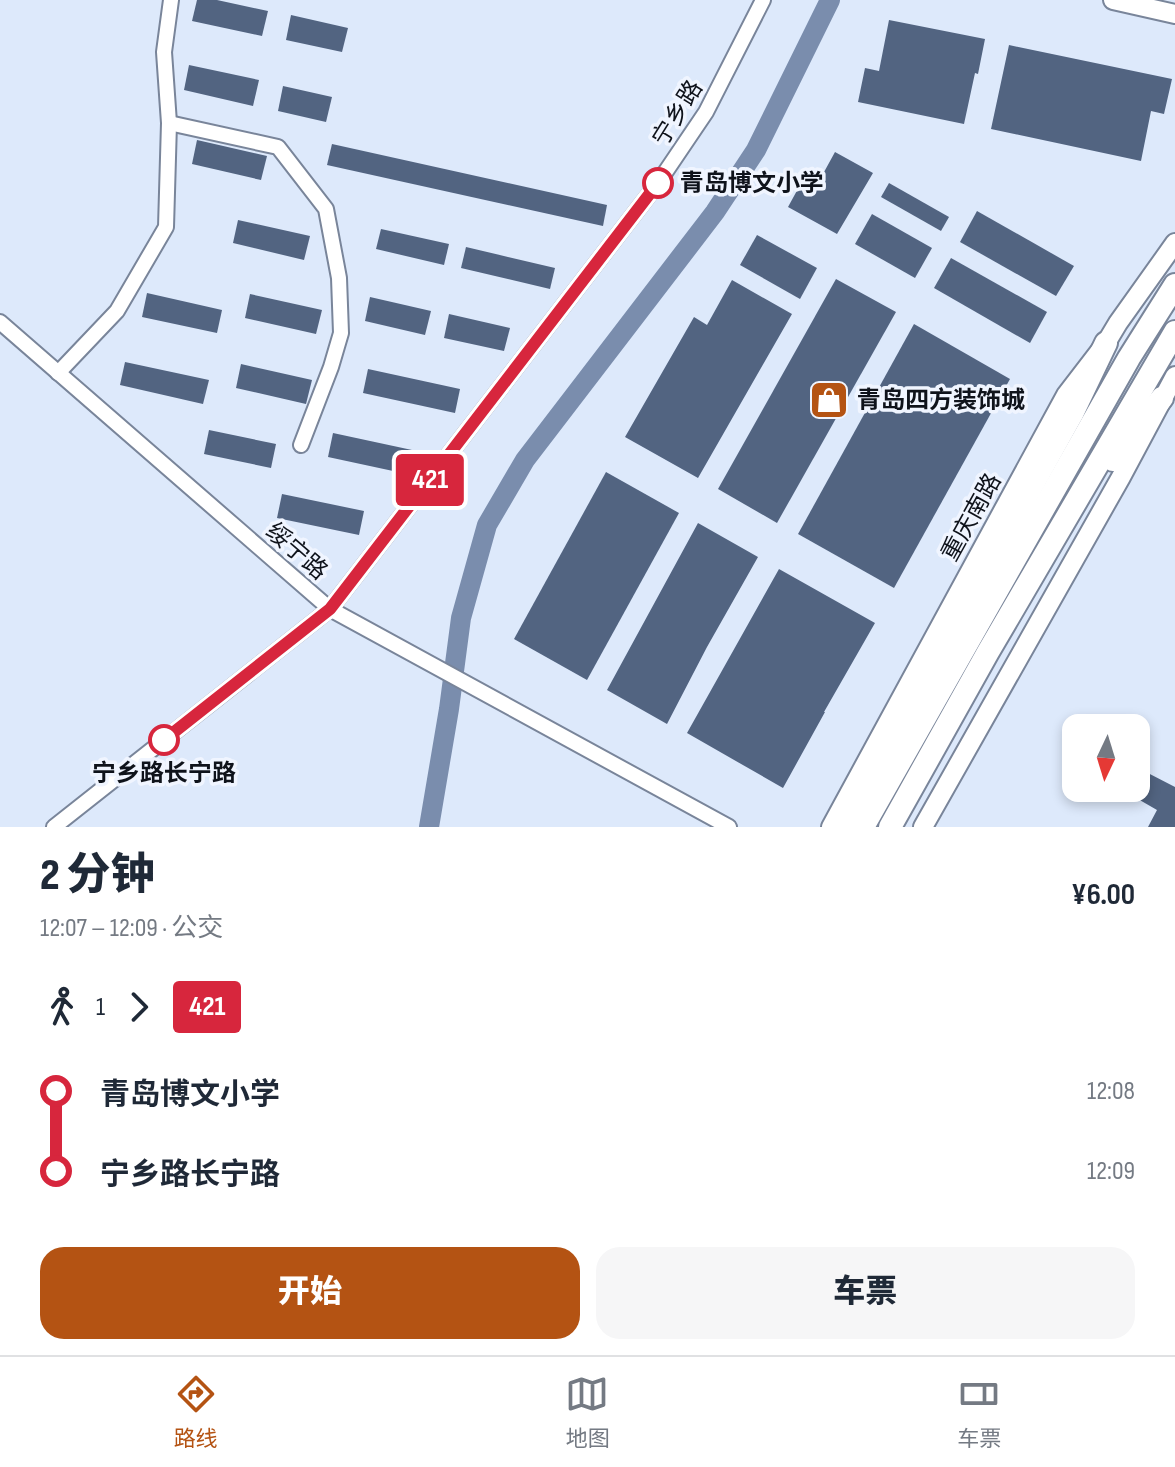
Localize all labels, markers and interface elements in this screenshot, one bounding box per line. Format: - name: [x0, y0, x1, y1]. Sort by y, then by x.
- street label: 宁乡路: [646, 75, 709, 151]
- marker: 青岛博文小学: [643, 168, 673, 198]
- place label: 青岛博文小学: [680, 169, 824, 198]
- shop icon: 青岛四方装饰城: [808, 379, 850, 421]
- place label: 青岛四方装饰城: [857, 386, 1025, 415]
- line badge: 421: [384, 454, 476, 506]
- text: 421: [412, 463, 448, 496]
- street label: 重庆南路: [935, 468, 1007, 566]
- street label: 绥宁路: [260, 517, 333, 586]
- north arrow: [1062, 714, 1150, 802]
- map controls: [1062, 714, 1150, 802]
- marker: 宁乡路长宁路: [149, 725, 179, 755]
- place label: 宁乡路长宁路: [92, 759, 236, 788]
- text: 2 分钟: [40, 849, 155, 902]
- text: ¥6.00: [1071, 877, 1135, 913]
- text: 12:07 – 12:09 · 公交: [40, 913, 223, 944]
- icon: walk: [40, 985, 84, 1029]
- icon: forward: [117, 985, 161, 1029]
- text: 421: [189, 990, 225, 1023]
- text: 1: [96, 992, 105, 1023]
- text: 12:08: [1087, 1076, 1135, 1107]
- text: 青岛博文小学: [100, 1077, 280, 1113]
- text: 12:09: [1087, 1156, 1135, 1187]
- text: 宁乡路长宁路: [100, 1157, 280, 1193]
- button: 开始: [40, 1247, 580, 1339]
- button: 车票: [596, 1247, 1135, 1339]
- tab: 路线: [174, 1372, 218, 1453]
- tab: 地图: [565, 1372, 609, 1453]
- tab: 车票: [957, 1372, 1001, 1453]

